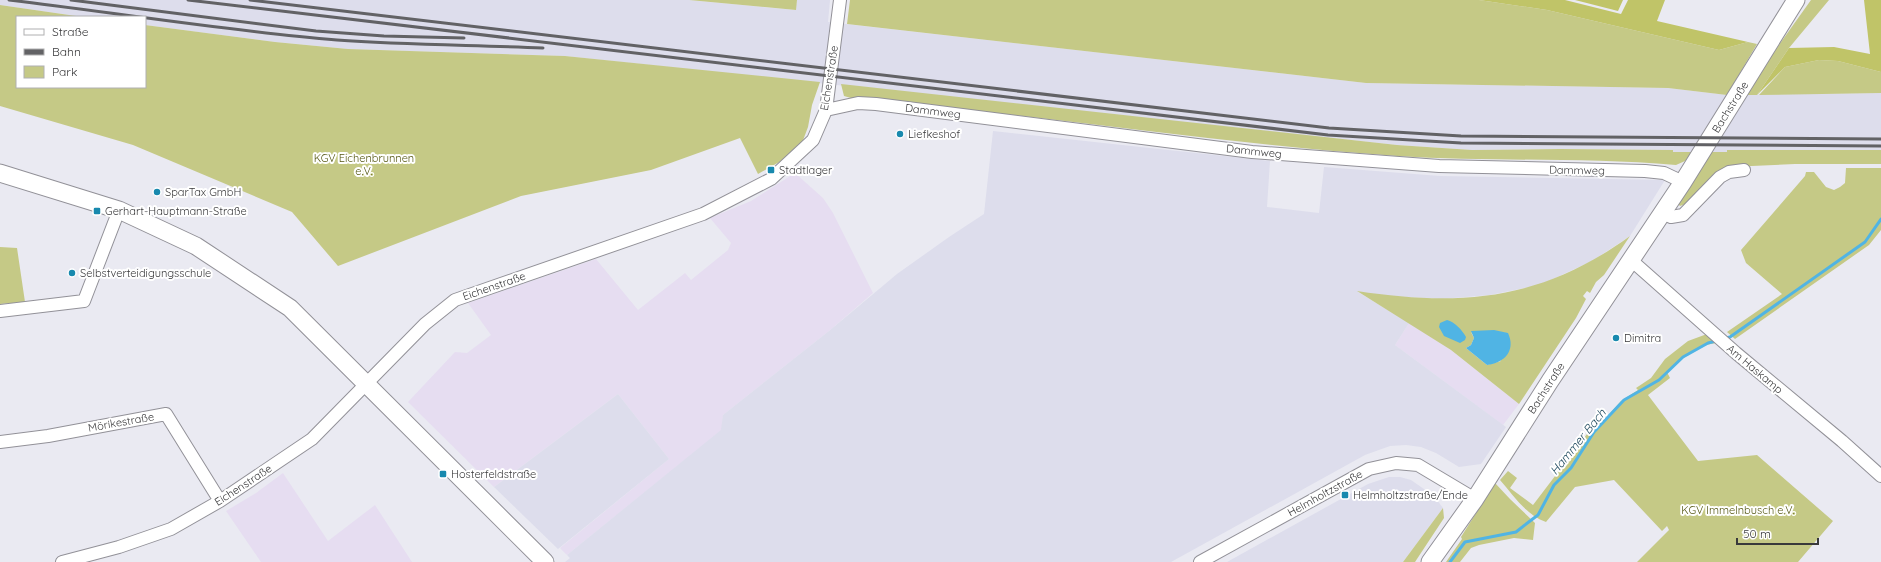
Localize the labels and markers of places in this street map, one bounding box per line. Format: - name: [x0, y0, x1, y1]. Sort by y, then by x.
- place label: Liefkeshof: [908, 127, 960, 141]
- marker: Liefkeshof: [895, 129, 905, 139]
- place label: Stadtlager: [779, 163, 833, 177]
- marker: Stadtlager: [766, 165, 776, 175]
- place label: SparTax GmbH: [165, 185, 241, 199]
- marker: SparTax GmbH: [152, 187, 162, 197]
- place label: Gerhart-Hauptmann-Straße: [105, 204, 247, 218]
- marker: Gerhart-Hauptmann-Straße: [92, 206, 102, 216]
- place label: Selbstverteidigungsschule: [80, 266, 211, 280]
- marker: Selbstverteidigungsschule: [67, 268, 77, 278]
- place label: Dimitra: [1624, 331, 1661, 345]
- marker: Dimitra: [1611, 333, 1621, 343]
- place label: Hosterfeldstraße: [451, 467, 536, 481]
- marker: Hosterfeldstraße: [438, 469, 448, 479]
- place label: Helmholtzstraße/Ende: [1353, 488, 1468, 502]
- marker: Helmholtzstraße/Ende: [1340, 490, 1350, 500]

